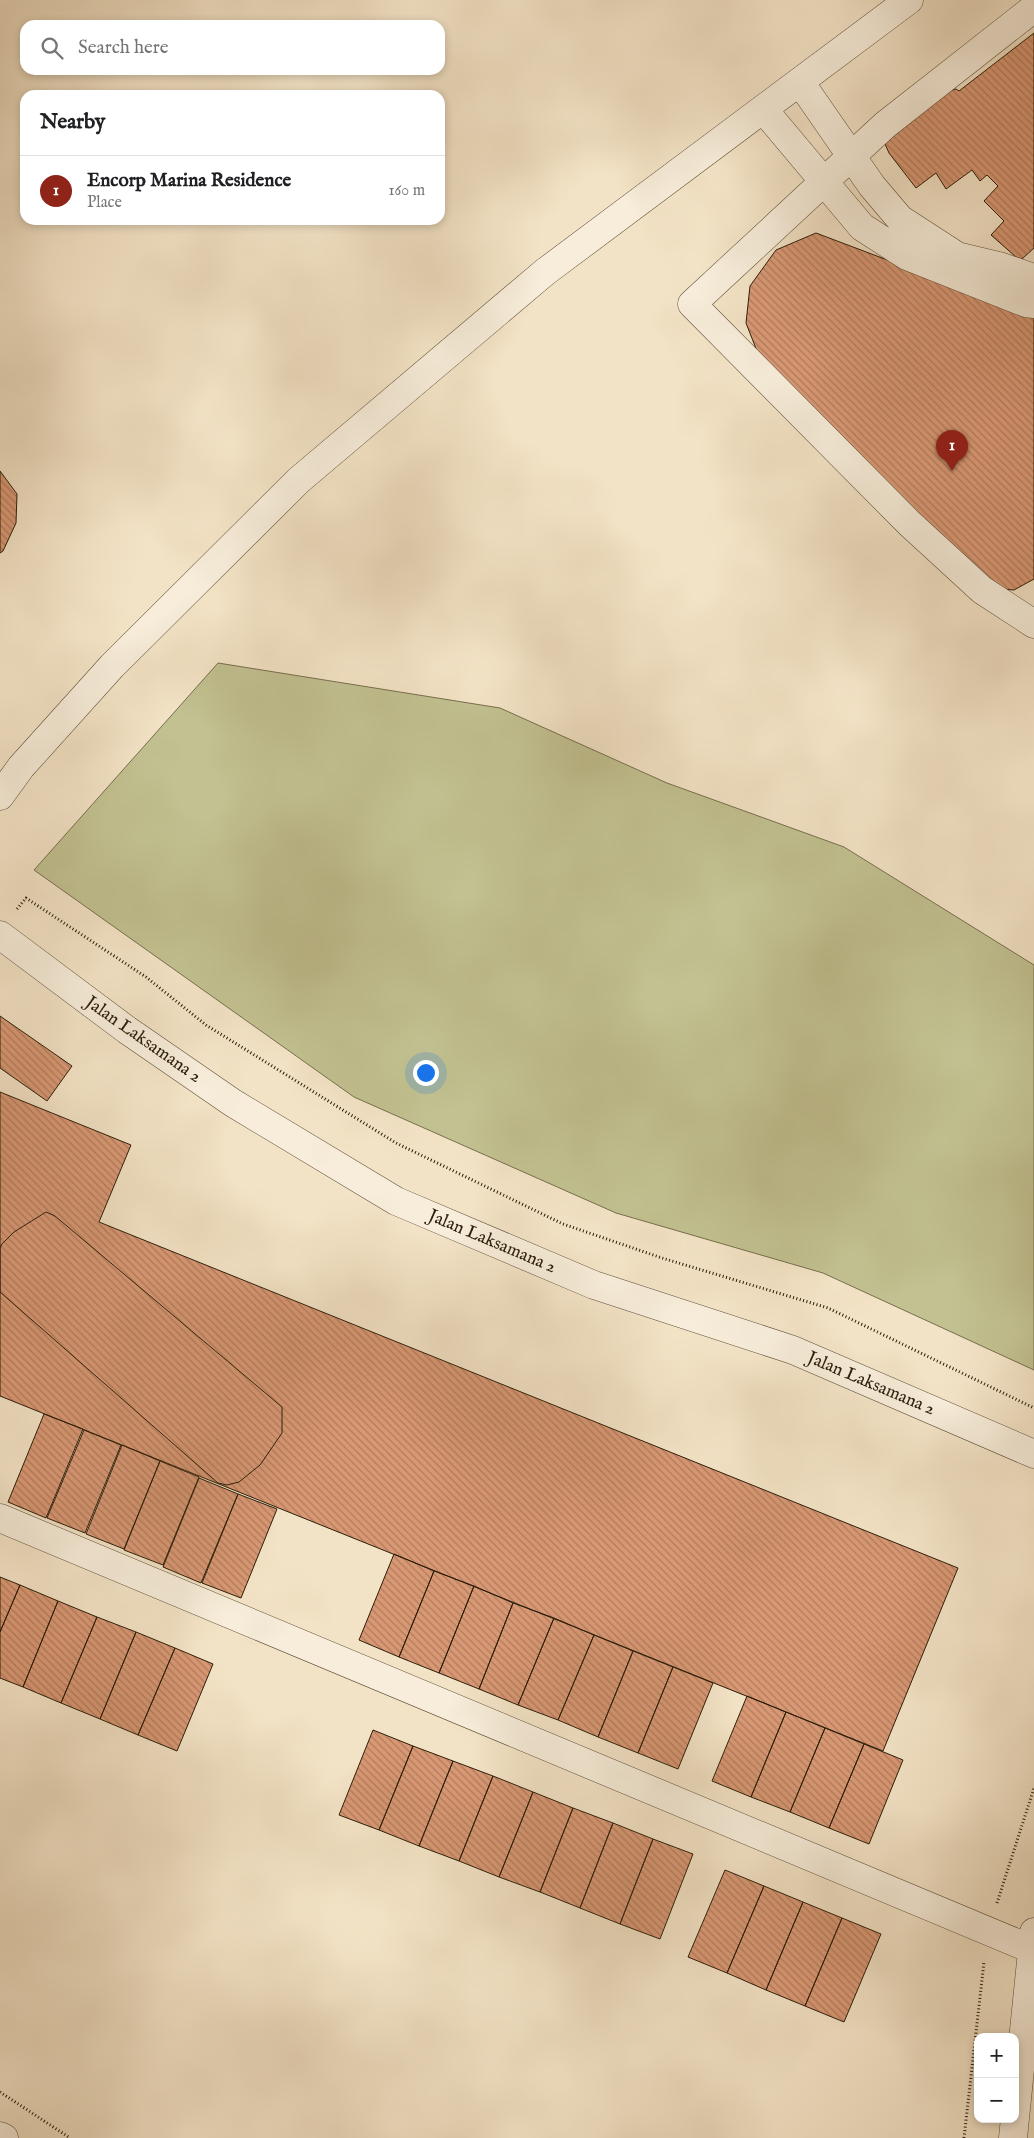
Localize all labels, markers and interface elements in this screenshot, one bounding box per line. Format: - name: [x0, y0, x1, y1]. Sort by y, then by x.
- search box: [20, 20, 445, 75]
- icon: search: [38, 34, 66, 62]
- text: Search here: [78, 36, 169, 60]
- text: Nearby: [40, 109, 105, 136]
- text: Encorp Marina Residence: [87, 169, 291, 193]
- text: 1: [53, 181, 59, 201]
- text: 160 m: [389, 181, 425, 201]
- text: Place: [87, 193, 122, 213]
- pin: 1: [936, 430, 968, 471]
- street label: Jalan Laksamana 2: [79, 990, 206, 1089]
- your location: [413, 1060, 439, 1086]
- street label: Jalan Laksamana 2: [423, 1204, 559, 1279]
- street label: Jalan Laksamana 2: [802, 1346, 938, 1421]
- map controls: [974, 2033, 1019, 2123]
- button: +: [974, 2033, 1019, 2078]
- button: −: [974, 2078, 1019, 2123]

